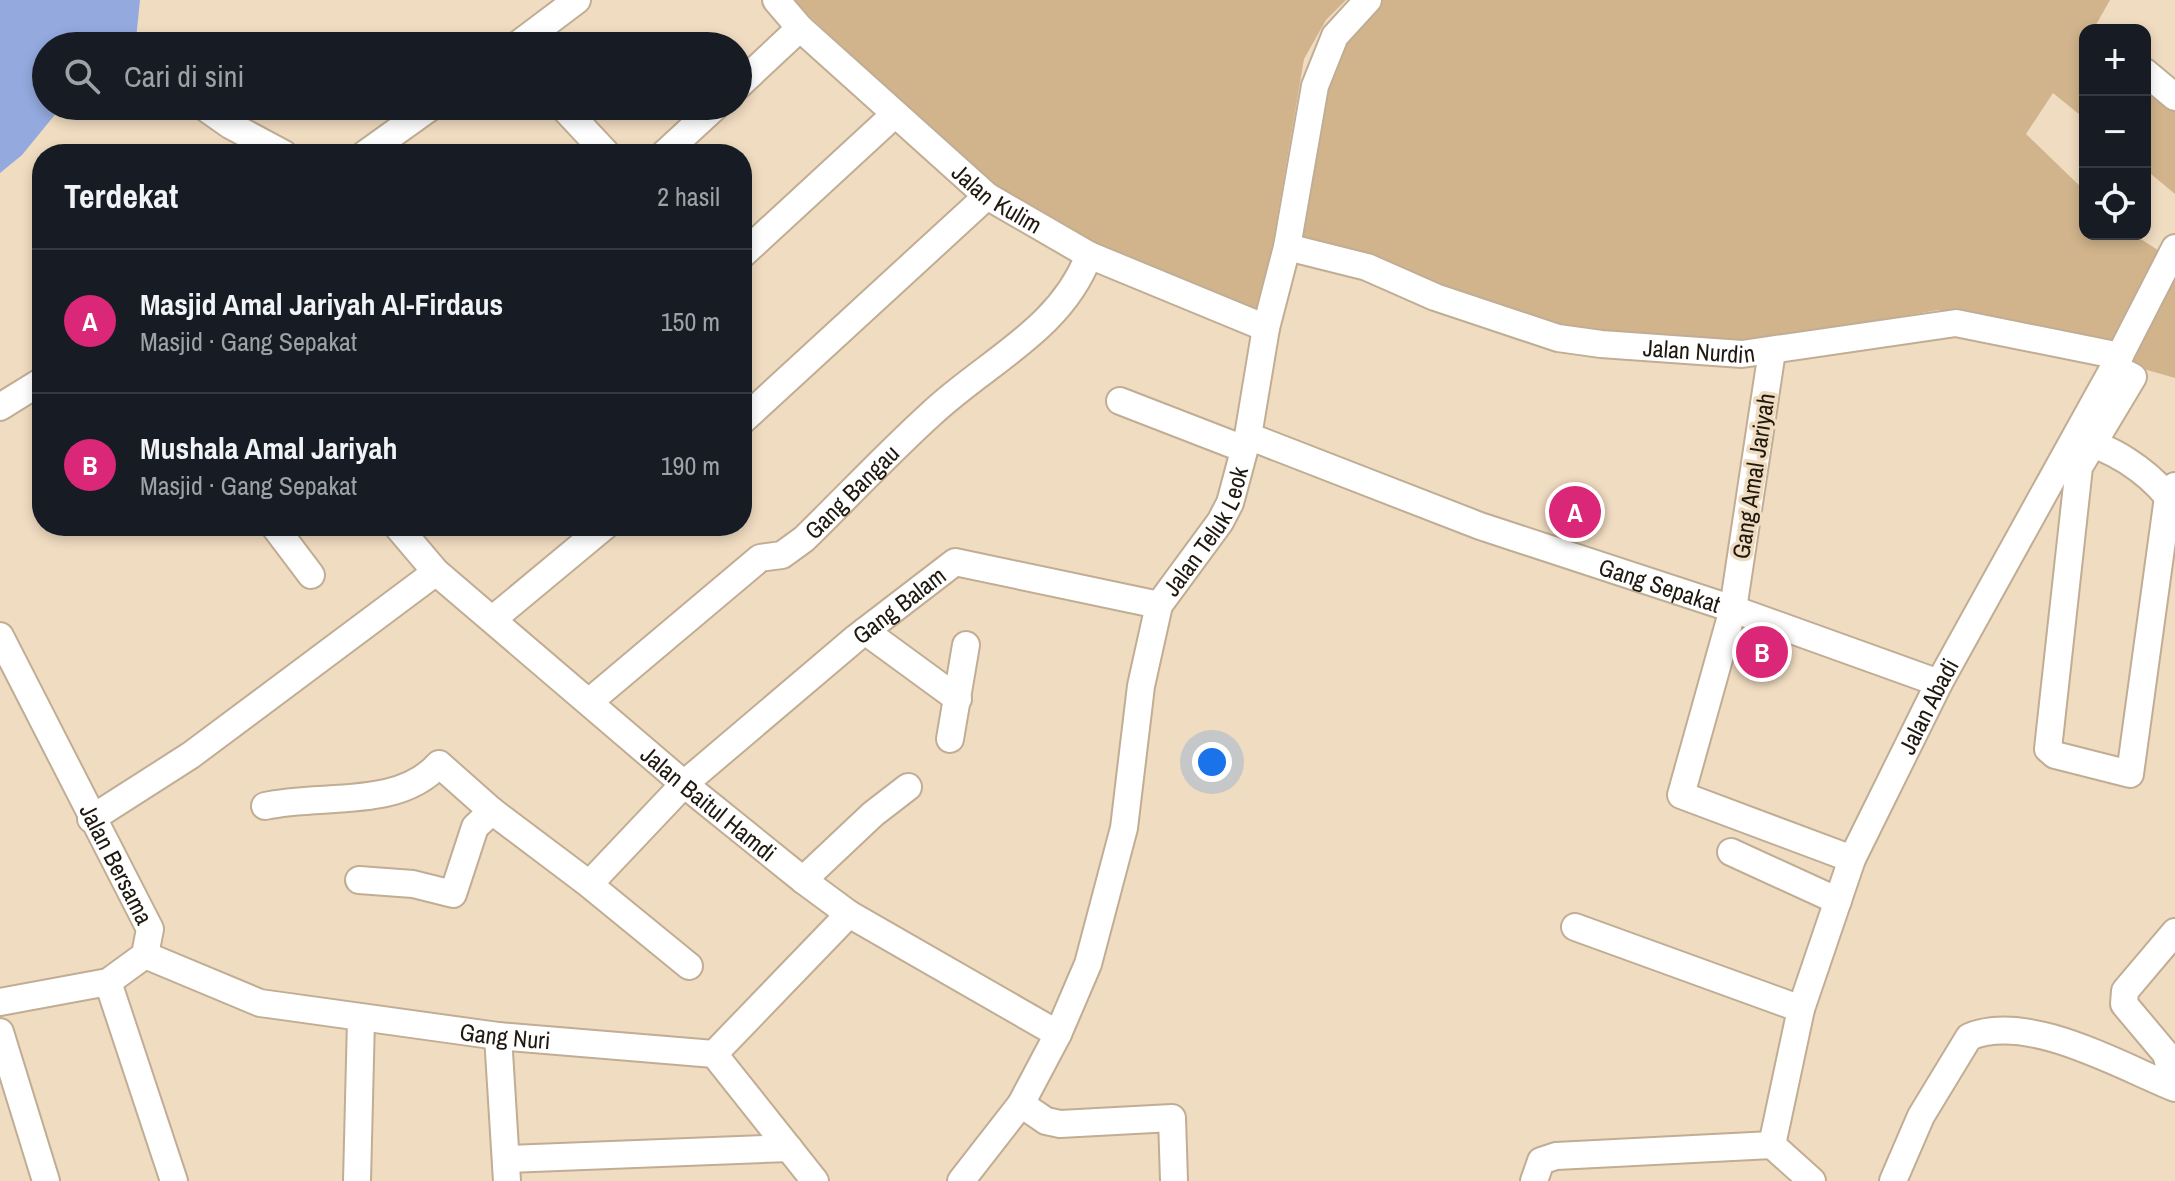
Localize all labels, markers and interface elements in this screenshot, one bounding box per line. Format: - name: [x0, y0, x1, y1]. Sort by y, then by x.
- map controls: [2079, 24, 2151, 240]
- button: +: [2079, 24, 2151, 96]
- search box: [32, 32, 752, 120]
- icon: search: [60, 54, 104, 98]
- text: Cari di sini: [124, 56, 244, 96]
- button: −: [2079, 96, 2151, 168]
- street label: Jalan Kulim: [945, 156, 1048, 240]
- button: locate: [2079, 168, 2151, 240]
- text: Terdekat: [64, 173, 178, 219]
- text: 2 hasil: [657, 179, 720, 214]
- text: Masjid Amal Jariyah Al-Firdaus: [140, 284, 503, 324]
- text: A: [82, 304, 98, 339]
- text: 150 m: [661, 304, 720, 339]
- text: Masjid · Gang Sepakat: [140, 324, 357, 359]
- street label: Jalan Nurdin: [1642, 331, 1757, 370]
- street label: Gang Amal Jariyah: [1724, 391, 1782, 561]
- text: Mushala Amal Jariyah: [140, 428, 398, 468]
- street label: Gang Bangau: [797, 437, 906, 546]
- text: B: [82, 448, 98, 483]
- text: 190 m: [661, 448, 720, 483]
- street label: Jalan Teluk Leok: [1155, 463, 1255, 602]
- text: Masjid · Gang Sepakat: [140, 468, 357, 503]
- pin: A: [1549, 482, 1601, 542]
- street label: Gang Sepakat: [1595, 550, 1725, 620]
- street label: Gang Balam: [846, 559, 952, 651]
- pin: B: [1736, 622, 1788, 682]
- street label: Jalan Abadi: [1890, 653, 1966, 759]
- street label: Jalan Baitul Hamdi: [634, 738, 783, 868]
- your location: [1192, 742, 1232, 782]
- street label: Jalan Bersama: [72, 798, 161, 930]
- street label: Gang Nuri: [458, 1015, 552, 1056]

